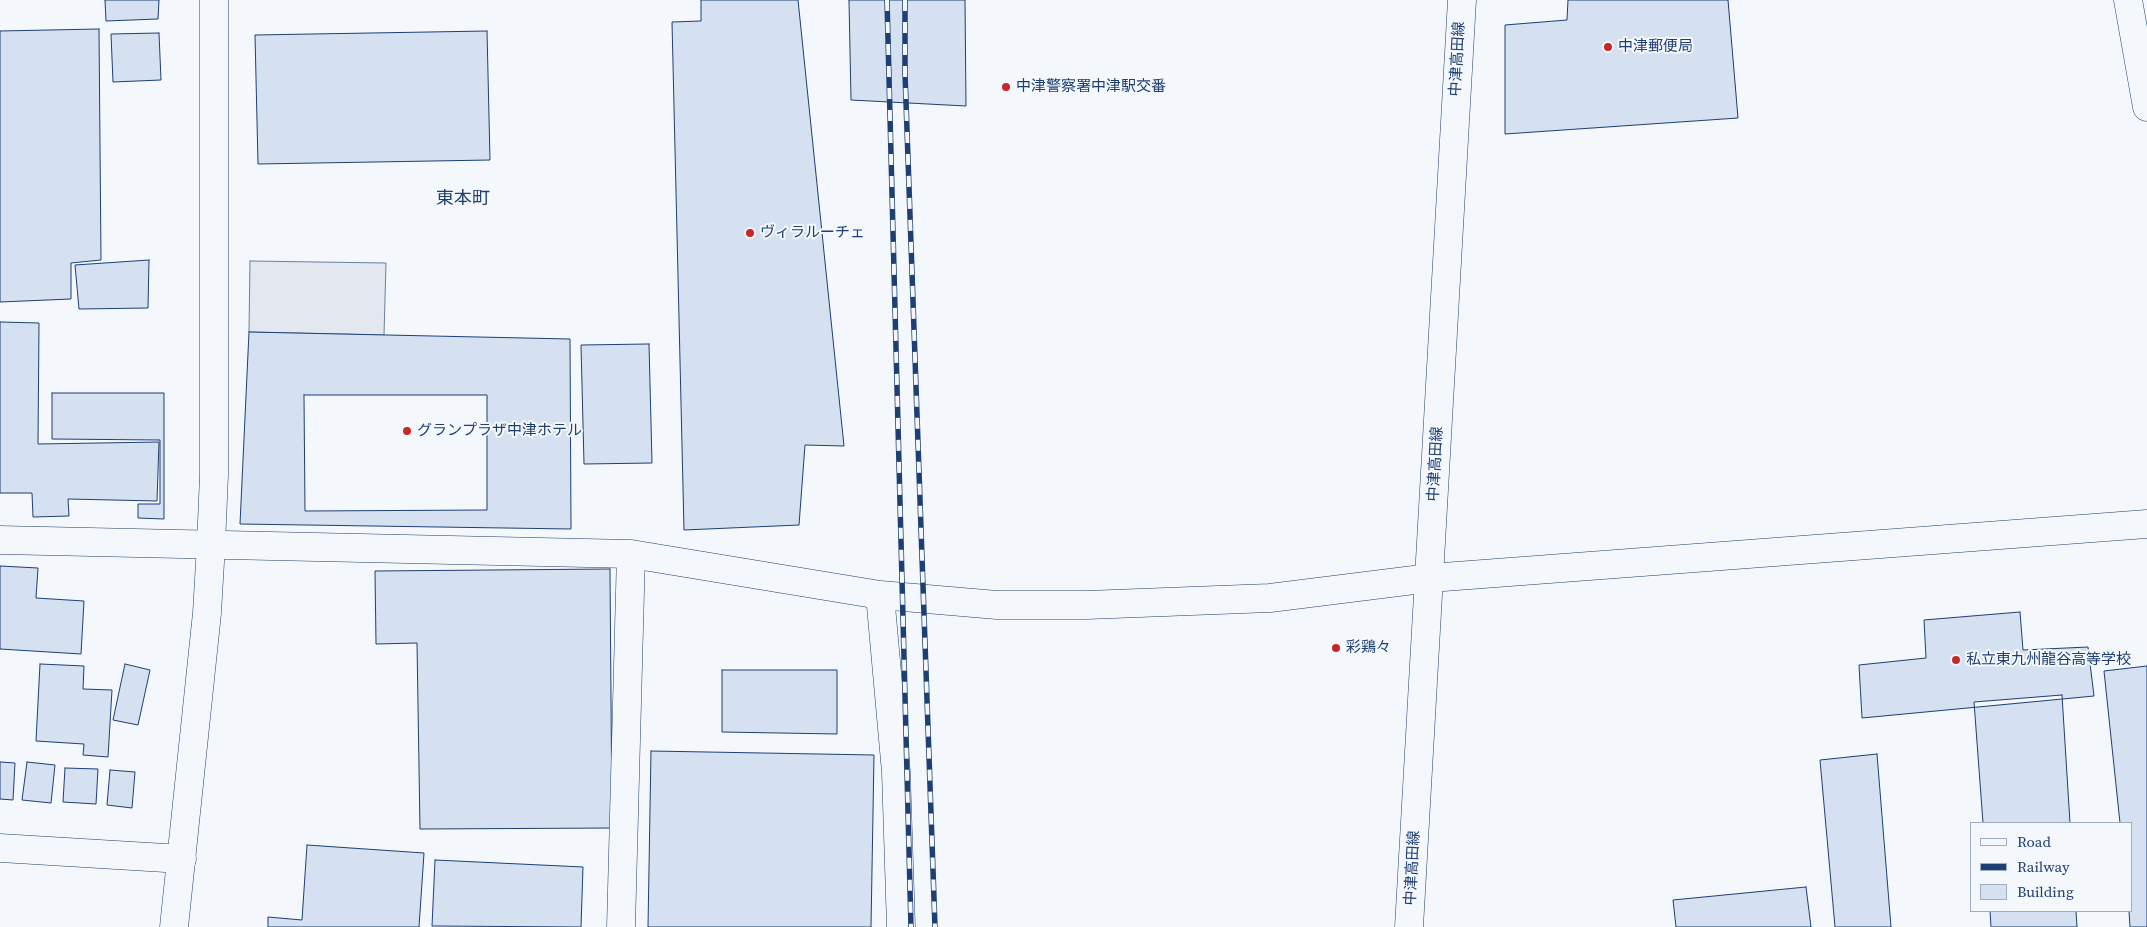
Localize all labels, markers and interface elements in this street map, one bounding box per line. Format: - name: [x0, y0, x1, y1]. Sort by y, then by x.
- street label: 中津高田線: [1447, 21, 1469, 97]
- place label: 中津郵便局: [1618, 38, 1693, 56]
- marker: 中津郵便局: [1602, 41, 1614, 53]
- place label: 中津警察署中津駅交番: [1016, 78, 1166, 96]
- marker: 中津警察署中津駅交番: [1000, 81, 1012, 93]
- district label: 東本町: [436, 188, 490, 210]
- place label: ヴィラルーチェ: [760, 224, 865, 242]
- marker: ヴィラルーチェ: [744, 227, 756, 239]
- place label: グランプラザ中津ホテル: [417, 422, 582, 440]
- marker: グランプラザ中津ホテル: [401, 425, 413, 437]
- street label: 中津高田線: [1425, 426, 1447, 502]
- place label: 彩鶏々: [1346, 639, 1391, 657]
- marker: 彩鶏々: [1330, 642, 1342, 654]
- place label: 私立東九州龍谷高等学校: [1966, 651, 2131, 669]
- marker: 私立東九州龍谷高等学校: [1950, 654, 1962, 666]
- legend: [1970, 822, 2132, 912]
- street label: 中津高田線: [1402, 830, 1424, 906]
- text: Road: [2017, 831, 2051, 852]
- text: Railway: [2017, 856, 2070, 877]
- text: Building: [2017, 881, 2074, 902]

